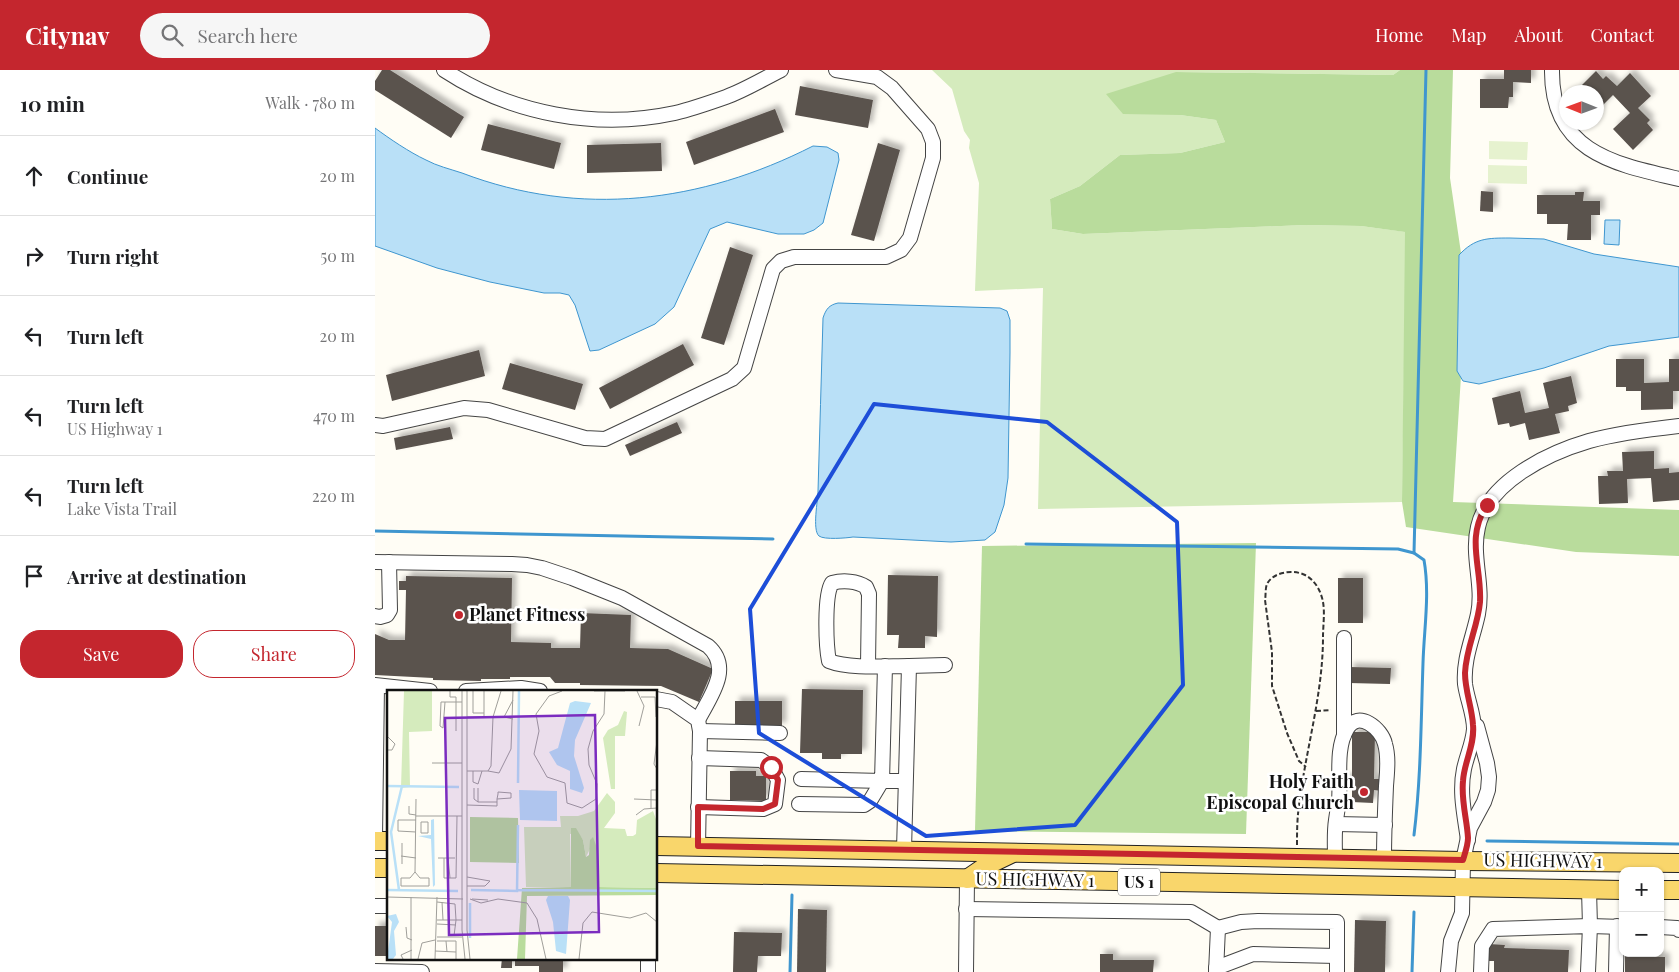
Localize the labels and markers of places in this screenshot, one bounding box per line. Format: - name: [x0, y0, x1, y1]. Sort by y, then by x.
- place label: Planet Fitness: [469, 602, 585, 626]
- marker: Planet Fitness: [453, 609, 465, 621]
- place label: Holy Faith Episcopal Church: [1206, 769, 1354, 814]
- marker: Holy Faith Episcopal Church: [1358, 786, 1370, 798]

